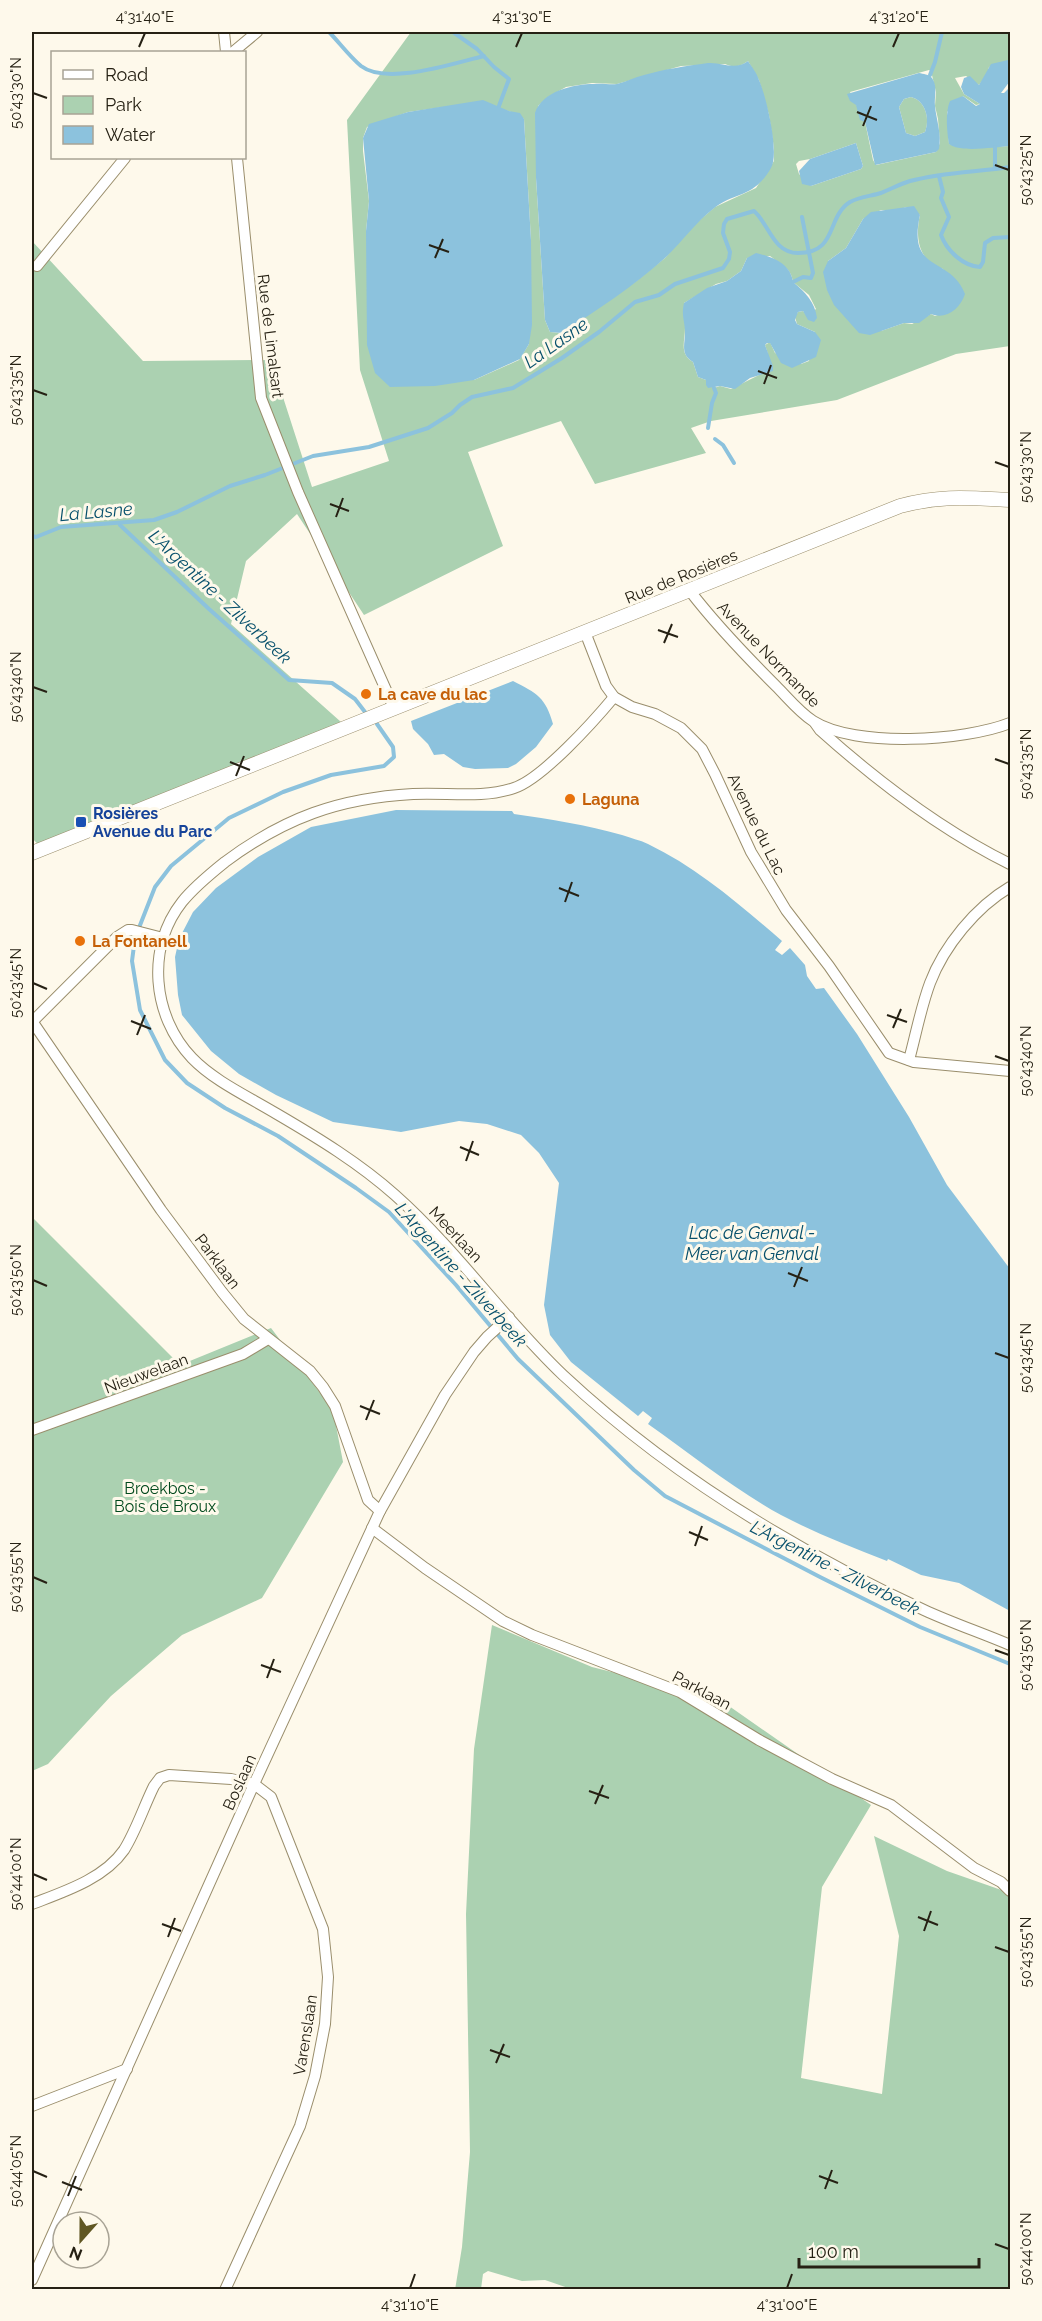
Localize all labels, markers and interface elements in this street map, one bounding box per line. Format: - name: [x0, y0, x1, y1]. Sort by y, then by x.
- text: 4°31'40"E: [116, 8, 174, 26]
- text: 4°31'30"E: [492, 8, 552, 26]
- text: 4°31'20"E: [869, 8, 929, 26]
- legend: [51, 51, 246, 159]
- text: 50°43'30"N: [7, 57, 25, 129]
- text: Road: [105, 64, 148, 85]
- text: Park: [105, 94, 142, 115]
- text: Water: [105, 124, 156, 145]
- text: 50°43'25"N: [1017, 135, 1035, 205]
- street label: Rue de Limalsart: [253, 273, 288, 400]
- water label: La Lasne: [520, 313, 592, 372]
- text: 50°43'35"N: [7, 355, 25, 425]
- text: 50°43'30"N: [1017, 431, 1035, 503]
- water label: La Lasne: [59, 498, 134, 525]
- water label: L'Argentine - Zilverbeek: [145, 525, 296, 668]
- street label: Rue de Rosières: [622, 545, 740, 608]
- street label: Avenue Normande: [713, 598, 824, 711]
- text: 50°43'40"N: [7, 652, 25, 722]
- place label: La cave du lac: [378, 685, 488, 704]
- marker: La cave du lac: [359, 687, 373, 701]
- text: 50°43'35"N: [1017, 729, 1035, 799]
- street label: Avenue du Lac: [724, 770, 789, 878]
- place label: Laguna: [582, 790, 639, 809]
- marker: Laguna: [563, 792, 577, 806]
- place label: Rosières Avenue du Parc: [93, 804, 213, 841]
- marker: Rosières Avenue du Parc: [74, 815, 88, 829]
- place label: La Fontanell: [92, 932, 188, 951]
- marker: La Fontanell: [73, 934, 87, 948]
- text: 50°43'45"N: [7, 948, 25, 1018]
- text: 50°43'40"N: [1017, 1026, 1035, 1096]
- water label: L'Argentine - Zilverbeek: [391, 1198, 532, 1351]
- street label: Meerlaan: [425, 1202, 486, 1266]
- water label: Lac de Genval - Meer van Genval: [685, 1222, 819, 1264]
- street label: Parklaan: [191, 1230, 244, 1292]
- text: 50°43'50"N: [7, 1244, 25, 1316]
- text: 50°43'45"N: [1017, 1323, 1035, 1393]
- street label: Nieuwelaan: [102, 1349, 191, 1397]
- park label: Broekbos - Bois de Broux: [114, 1479, 216, 1516]
- water label: L'Argentine - Zilverbeek: [747, 1516, 924, 1620]
- text: 50°43'55"N: [7, 1542, 25, 1612]
- text: 50°43'50"N: [1017, 1619, 1035, 1691]
- street label: Parklaan: [669, 1667, 734, 1714]
- street label: Boslaan: [219, 1751, 260, 1813]
- text: 50°44'00"N: [7, 1837, 25, 1911]
- text: 50°43'55"N: [1017, 1917, 1035, 1987]
- street label: Varenslaan: [290, 1993, 321, 2077]
- text: 50°44'05"N: [7, 2135, 25, 2207]
- north arrow: [51, 2210, 111, 2270]
- text: 50°44'00"N: [1017, 2212, 1035, 2286]
- scale bar: [799, 2231, 979, 2269]
- text: 100 m: [808, 2241, 859, 2262]
- text: N: [67, 2242, 85, 2265]
- text: 4°31'10"E: [381, 2296, 439, 2314]
- text: 4°31'00"E: [757, 2296, 817, 2314]

